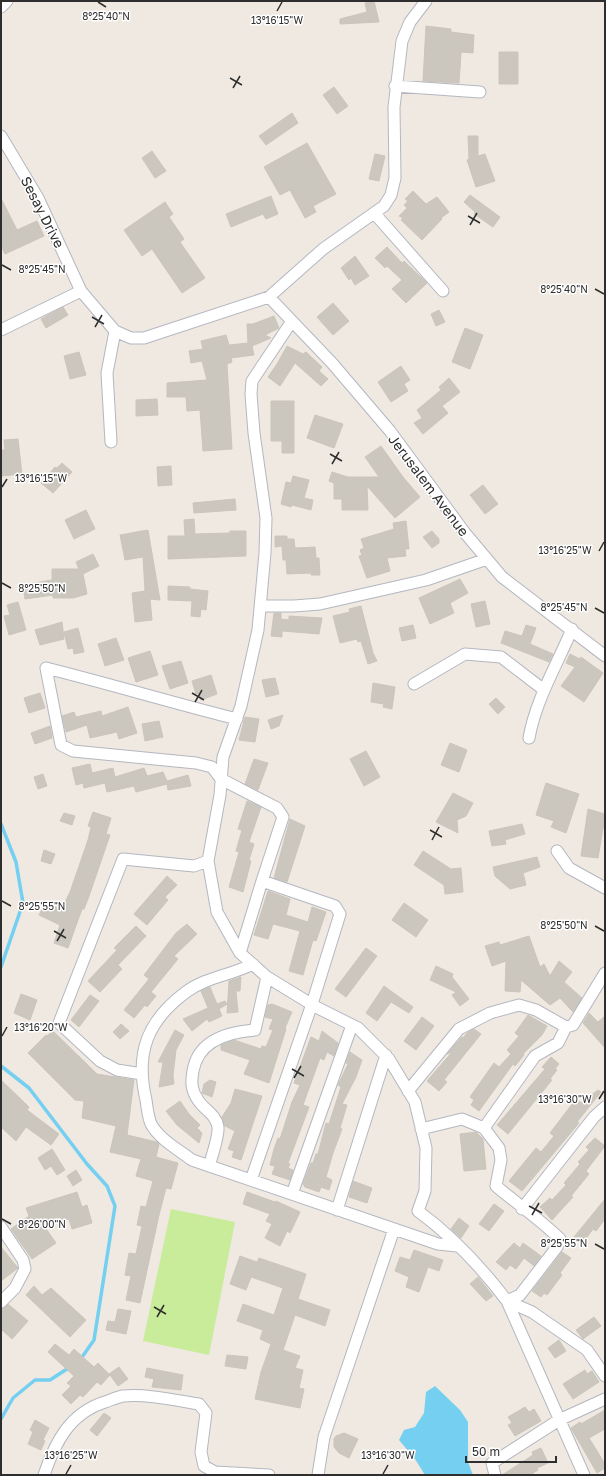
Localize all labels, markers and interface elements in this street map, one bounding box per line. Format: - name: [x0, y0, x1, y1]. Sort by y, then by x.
- text: 8°25'40"N: [82, 10, 130, 22]
- text: 13°16'15"W: [251, 14, 303, 26]
- street label: Sesay Drive: [18, 173, 68, 251]
- text: 8°25'45"N: [18, 263, 66, 275]
- text: 8°25'40"N: [540, 283, 588, 295]
- street label: Jerusalem Avenue: [385, 431, 473, 539]
- text: 13°16'15"W: [15, 472, 67, 484]
- text: 13°16'25"W: [539, 544, 592, 556]
- text: 8°25'50"N: [18, 582, 66, 594]
- text: 8°25'45"N: [540, 601, 588, 613]
- text: 8°25'55"N: [19, 900, 65, 912]
- text: 8°25'50"N: [540, 919, 588, 931]
- text: 13°16'20"W: [14, 1021, 68, 1033]
- text: 13°16'30"W: [538, 1093, 592, 1105]
- text: 8°26'00"N: [18, 1218, 66, 1230]
- text: 8°25'55"N: [541, 1237, 587, 1249]
- scale bar: [466, 1438, 556, 1464]
- text: 50 m: [472, 1444, 500, 1459]
- text: 13°16'25"W: [45, 1449, 98, 1461]
- text: 13°16'30"W: [361, 1449, 415, 1461]

